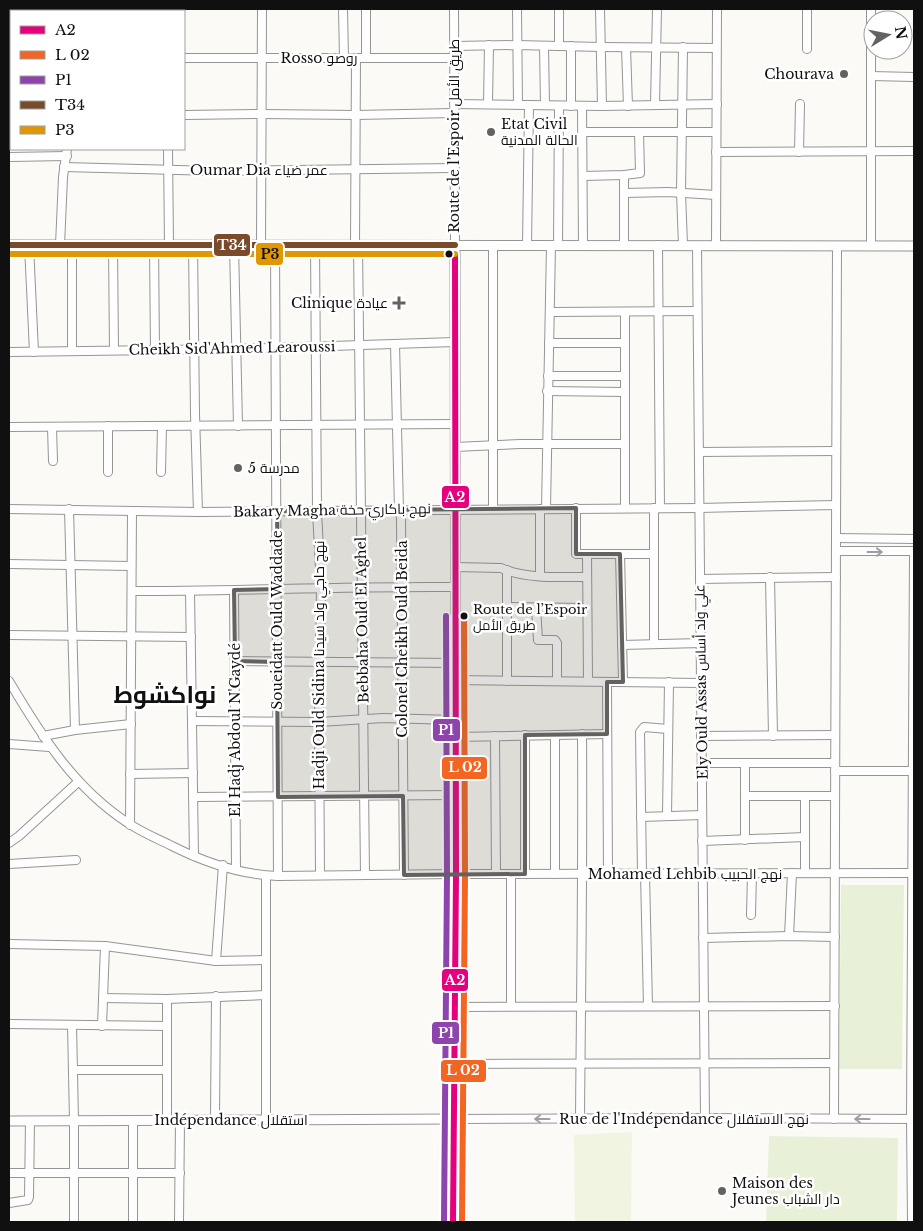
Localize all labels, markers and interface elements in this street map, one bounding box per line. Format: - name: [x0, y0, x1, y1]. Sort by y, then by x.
- legend: [10, 10, 185, 150]
- north arrow: [863, 10, 913, 60]
- text: A2: [54, 20, 76, 39]
- text: N: [891, 25, 911, 41]
- street label: Route de l’Espoir طريق الأمل: [445, 39, 463, 233]
- text: L 02: [55, 45, 90, 64]
- street label: Rosso روصو: [281, 49, 357, 67]
- place label: Chourava: [764, 65, 834, 83]
- marker: Chourava: [838, 68, 850, 80]
- text: P1: [55, 70, 72, 89]
- text: T34: [55, 95, 85, 114]
- place label: Etat Civil الحالة المدنية: [501, 115, 578, 149]
- text: P3: [55, 120, 75, 139]
- marker: Etat Civil الحالة المدنية: [485, 126, 497, 138]
- street label: Oumar Dia عمر ضياء: [190, 161, 328, 179]
- line badge: T34: [213, 233, 251, 257]
- text: T34: [217, 236, 247, 254]
- line badge: P3: [255, 242, 284, 266]
- text: P3: [261, 245, 280, 263]
- unlabelled marker: [444, 249, 454, 259]
- place label: Clinique عيادة: [291, 294, 388, 312]
- marker: Clinique عيادة: [392, 296, 406, 310]
- street label: Cheikh Sid'Ahmed Learoussi: [129, 337, 336, 359]
- place label: مدرسة 5: [248, 459, 300, 477]
- marker: مدرسة 5: [232, 462, 244, 474]
- line badge: A2: [441, 485, 470, 509]
- text: A2: [444, 488, 465, 506]
- street label: Bakary Magha نهج باكاري حخة: [233, 499, 431, 524]
- street label: Soueidatt Ould Waddade: [268, 530, 286, 710]
- street label: Bebbaha Ould El Aghel: [352, 536, 372, 703]
- street label: Hadji Ould Sidina نهج حاجي ولد سيدنا: [310, 540, 331, 790]
- street label: Colonel Cheikh Ould Beida: [393, 540, 411, 738]
- one-way arrow: [866, 547, 883, 557]
- street label: Ely Ould Assas علي ولد أساس: [690, 584, 715, 780]
- place label: Route de l’Espoir طريق الأمل: [473, 601, 588, 634]
- marker: Route de l’Espoir طريق الأمل: [459, 611, 469, 621]
- street label: El Hadj Abdoul N'Gaydé: [226, 643, 244, 817]
- district label: نواكشوط: [114, 680, 216, 709]
- line badge: P1: [432, 718, 461, 742]
- text: P1: [438, 721, 454, 739]
- line badge: L 02: [441, 756, 488, 780]
- text: L 02: [448, 758, 482, 776]
- street label: Mohamed Lehbib نهج الحبيب: [588, 865, 782, 883]
- line badge: A2: [441, 968, 469, 992]
- text: A2: [444, 971, 465, 989]
- line badge: P1: [431, 1021, 460, 1045]
- text: P1: [438, 1024, 454, 1042]
- line badge: L 02: [440, 1059, 487, 1083]
- text: L 02: [446, 1061, 480, 1079]
- street label: Rue de l'Indépendance نهج الاستقلال: [559, 1110, 809, 1128]
- street label: Indépendance استقلال: [154, 1111, 308, 1129]
- one-way arrow: [534, 1114, 550, 1124]
- one-way arrow: [854, 1114, 870, 1124]
- place label: Maison des Jeunes دار الشباب: [730, 1174, 840, 1208]
- marker: Maison des Jeunes دار الشباب: [716, 1185, 728, 1197]

